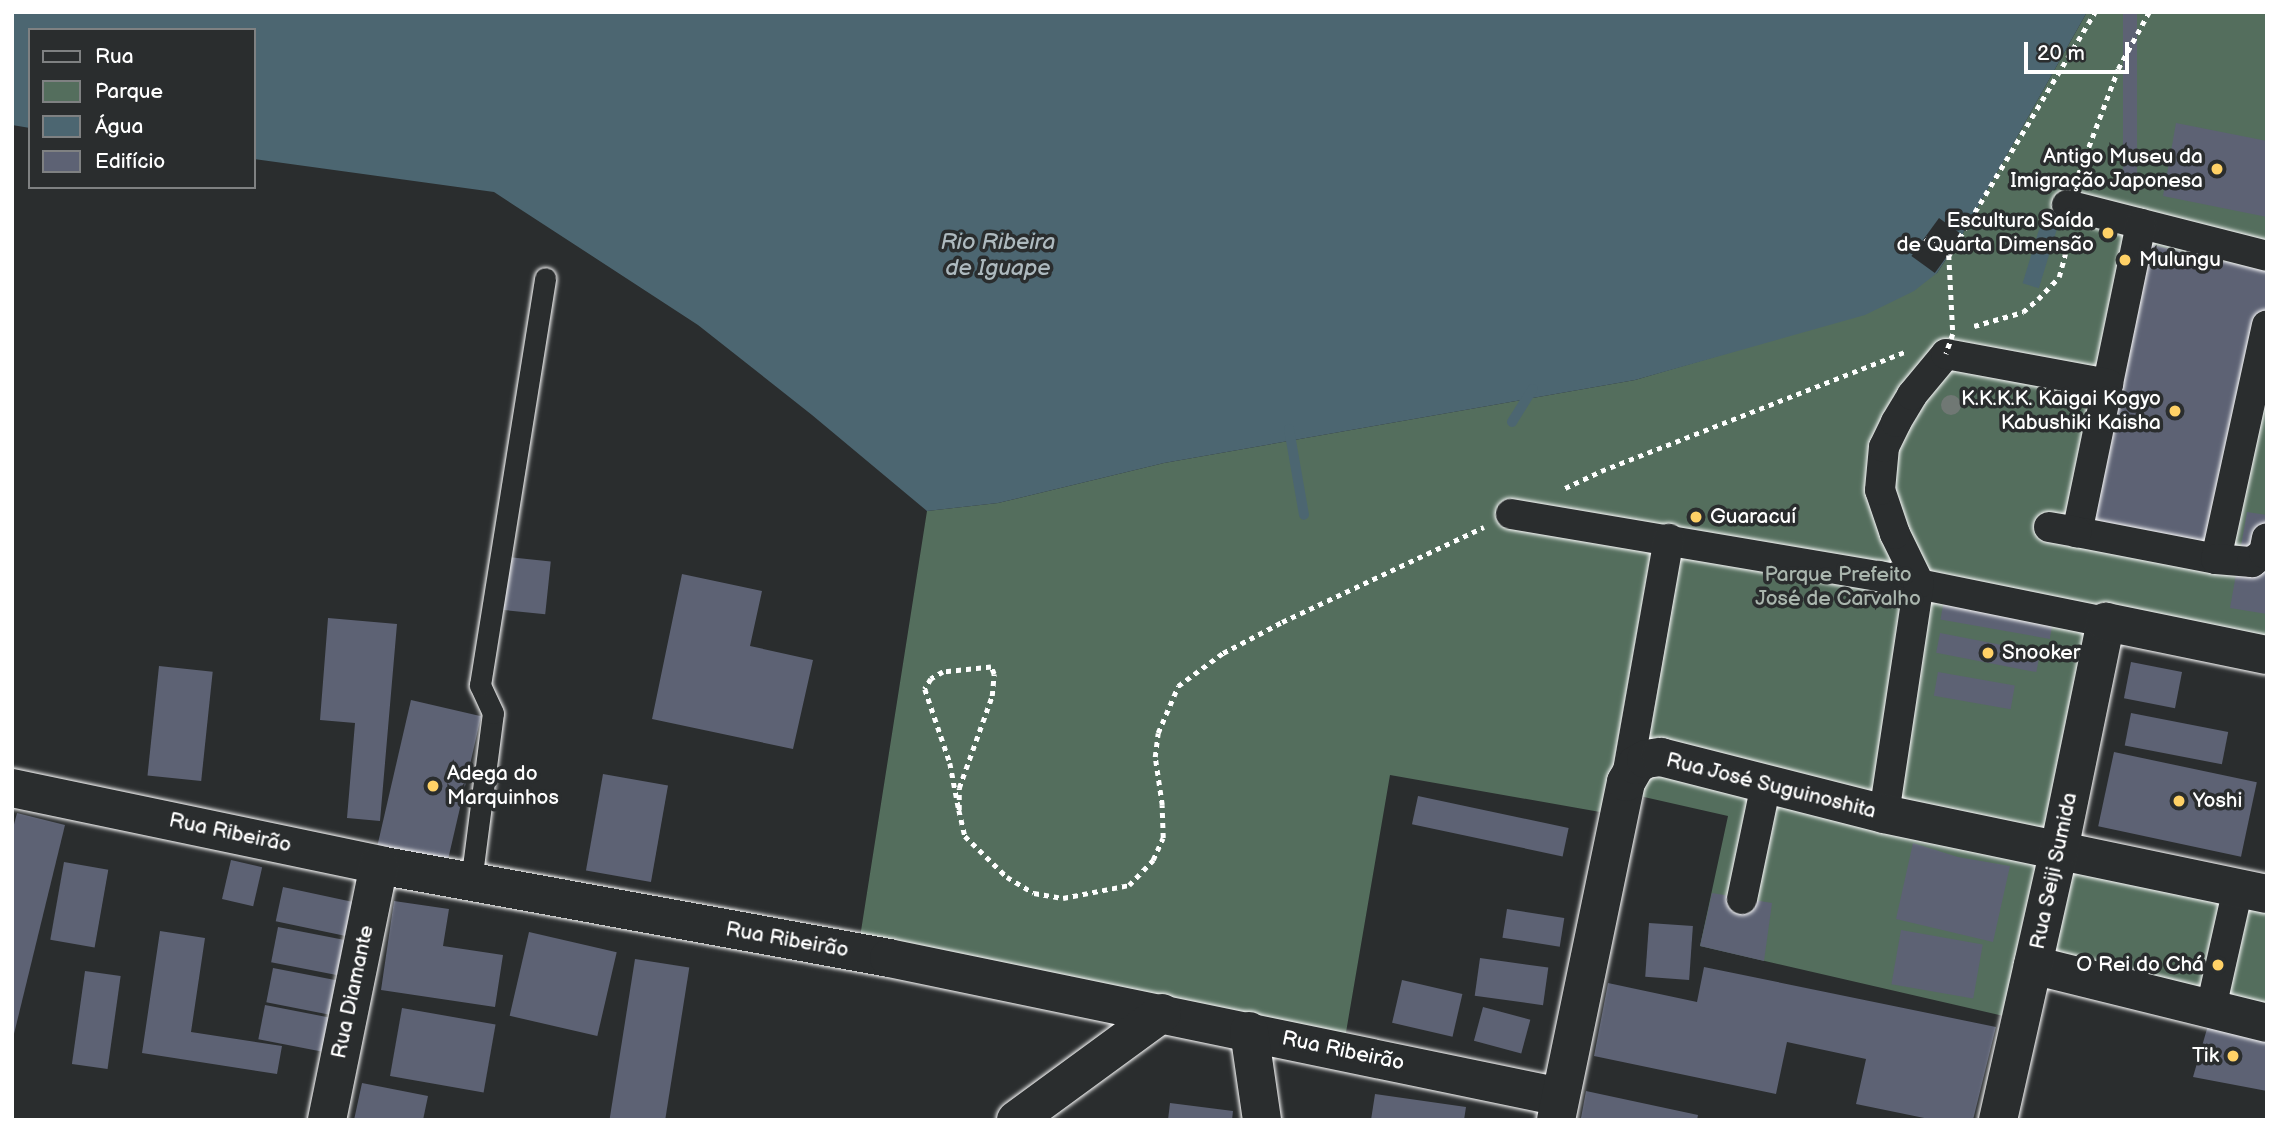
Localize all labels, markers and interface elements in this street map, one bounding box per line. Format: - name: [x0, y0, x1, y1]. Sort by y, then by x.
- legend: [28, 28, 256, 189]
- scale bar: [2027, 28, 2132, 72]
- text: 20 m: [2037, 41, 2085, 66]
- text: Rua: [95, 44, 134, 69]
- text: Parque: [95, 79, 163, 104]
- text: Água: [95, 114, 143, 139]
- place label: Antigo Museu da Imigração Japonesa: [2009, 144, 2203, 194]
- text: Edifício: [95, 149, 165, 174]
- marker: Antigo Museu da Imigração Japonesa: [2209, 161, 2225, 177]
- place label: Escultura Saída de Quarta Dimensão: [1897, 208, 2094, 258]
- marker: Escultura Saída de Quarta Dimensão: [2100, 225, 2116, 241]
- water label: Rio Ribeira de Iguape: [940, 228, 1056, 282]
- place label: Mulungu: [2139, 247, 2221, 273]
- marker: Mulungu: [2117, 252, 2133, 268]
- place label: K.K.K.K. Kaigai Kogyo Kabushiki Kaisha: [1961, 386, 2161, 436]
- marker: K.K.K.K. Kaigai Kogyo Kabushiki Kaisha: [2167, 403, 2183, 419]
- place label: Guaracuí: [1710, 504, 1796, 530]
- marker: Guaracuí: [1688, 509, 1704, 525]
- park label: Parque Prefeito José de Carvalho: [1755, 562, 1921, 612]
- place label: Snooker: [2002, 640, 2080, 666]
- marker: Snooker: [1980, 645, 1996, 661]
- street label: Rua José Suguinoshita: [1663, 748, 1879, 824]
- place label: Adega do Marquinhos: [447, 761, 559, 811]
- marker: Adega do Marquinhos: [425, 778, 441, 794]
- place label: Yoshi: [2193, 788, 2242, 814]
- street label: Rua Seiji Sumida: [2025, 790, 2083, 952]
- marker: Yoshi: [2171, 793, 2187, 809]
- street label: Rua Ribeirão: [167, 808, 293, 858]
- street label: Rua Ribeirão: [724, 917, 850, 963]
- street label: Rua Diamante: [327, 923, 379, 1061]
- place label: O Rei do Chá: [2076, 952, 2204, 978]
- marker: O Rei do Chá: [2210, 957, 2226, 973]
- street label: Rua Ribeirão: [1280, 1026, 1406, 1076]
- place label: Tik: [2192, 1043, 2219, 1069]
- marker: Tik: [2225, 1048, 2241, 1064]

